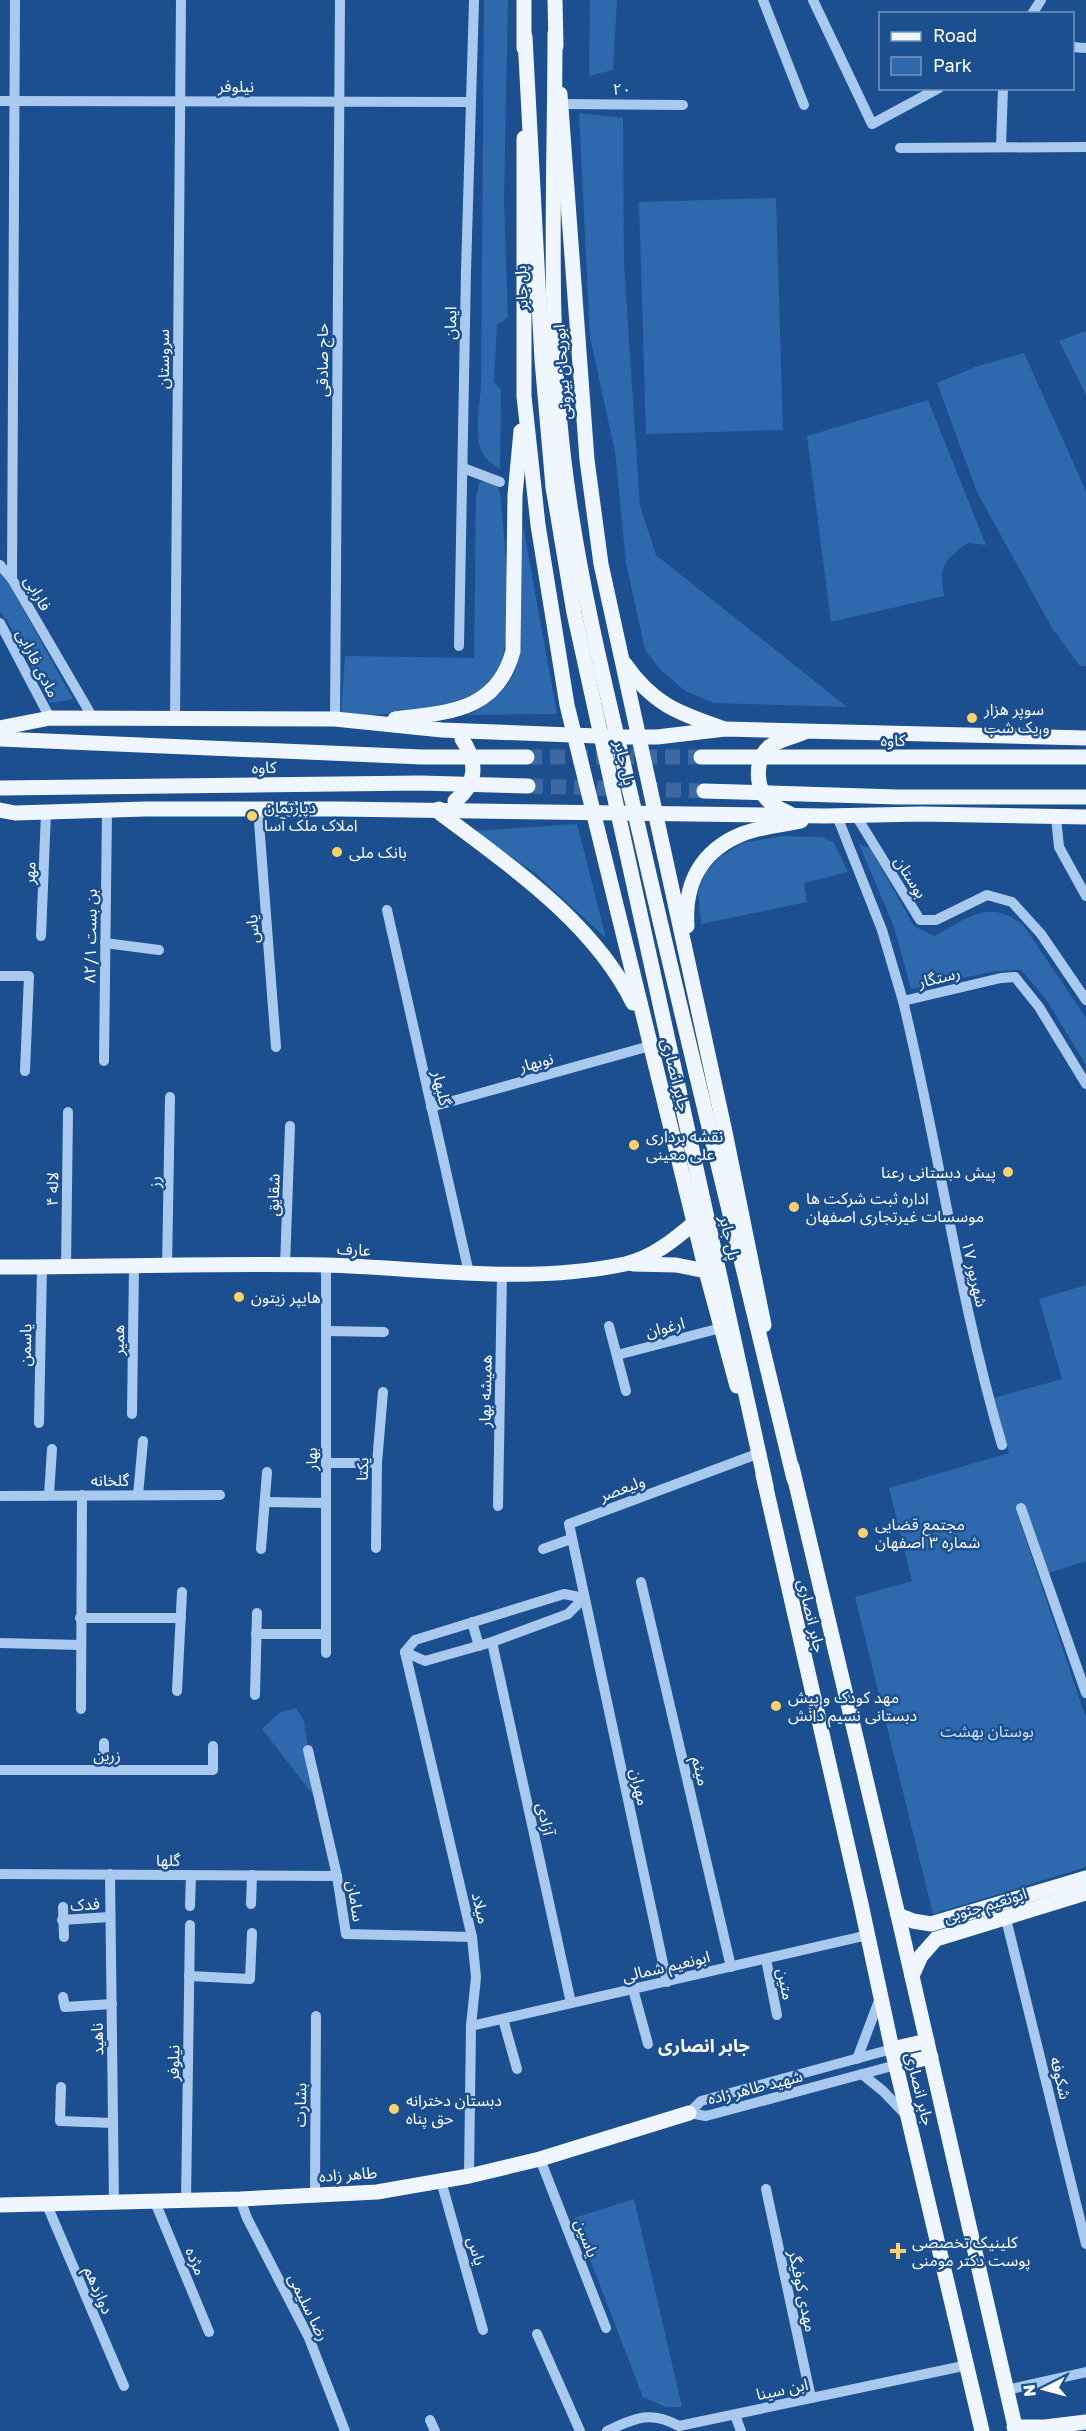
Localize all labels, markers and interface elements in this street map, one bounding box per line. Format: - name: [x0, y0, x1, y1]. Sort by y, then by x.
- legend: [879, 12, 1074, 90]
- text: Road: [933, 24, 977, 46]
- text: Park: [933, 54, 972, 76]
- street label: نیلوفر: [217, 76, 254, 96]
- street label: ۲۰: [613, 79, 631, 99]
- street label: پل جابر: [510, 265, 533, 312]
- street label: ایمان: [440, 306, 460, 340]
- street label: حاج صادقی: [312, 323, 335, 397]
- street label: ابوریحان بیرونی: [549, 324, 575, 420]
- street label: سروستان: [153, 329, 173, 389]
- street label: فارابی: [20, 572, 56, 614]
- street label: مادی فارابی: [12, 625, 64, 701]
- place label: سوپر هزار و یک شب: [983, 699, 1050, 737]
- marker: سوپر هزار و یک شب: [965, 711, 979, 725]
- street label: کاوه: [881, 730, 906, 750]
- street label: پل جابر: [609, 738, 640, 788]
- street label: کاوه: [251, 757, 277, 777]
- place label: دپارتمان املاک ملک آسا: [264, 797, 358, 835]
- marker: دپارتمان املاک ملک آسا: [245, 809, 259, 823]
- place label: بانک ملی: [349, 842, 407, 862]
- marker: بانک ملی: [330, 845, 344, 859]
- street label: بوستان: [890, 852, 932, 902]
- street label: مهر: [18, 861, 40, 886]
- street label: بن بست ۸۲/۱: [79, 889, 101, 983]
- street label: یاس: [241, 914, 263, 944]
- street label: رستگار: [915, 962, 962, 992]
- street label: جابر انصاری: [657, 1036, 695, 1114]
- street label: نوبهار: [516, 1048, 555, 1076]
- street label: گلبهار: [428, 1067, 456, 1108]
- place label: نقشه برداری علی معینی: [646, 1126, 723, 1164]
- marker: نقشه برداری علی معینی: [627, 1138, 641, 1152]
- place label: پیش دبستانی رعنا: [881, 1162, 996, 1183]
- marker: پیش دبستانی رعنا: [1001, 1165, 1015, 1179]
- street label: لاله ۴: [42, 1172, 62, 1206]
- street label: شقایق: [262, 1173, 285, 1217]
- street label: رز: [144, 1176, 164, 1189]
- place label: اداره ثبت شرکت ها موسسات غیرتجاری اصفهان: [806, 1188, 984, 1226]
- marker: اداره ثبت شرکت ها موسسات غیرتجاری اصفهان: [787, 1200, 801, 1214]
- street label: پل جابر: [714, 1213, 744, 1262]
- street label: عارف: [337, 1238, 371, 1260]
- street label: ۱۷ شهریور: [958, 1239, 992, 1309]
- place label: هایپر زیتون: [251, 1287, 321, 1308]
- marker: هایپر زیتون: [232, 1290, 246, 1304]
- street label: ارغوان: [643, 1313, 687, 1341]
- street label: یاسمن: [15, 1323, 35, 1367]
- street label: همیر: [108, 1324, 128, 1357]
- street label: همیشه بهار: [474, 1354, 496, 1429]
- street label: بهار: [301, 1448, 321, 1471]
- street label: یکتا: [352, 1457, 372, 1481]
- street label: گلخانه: [91, 1470, 130, 1490]
- street label: ولیعصر: [595, 1471, 648, 1506]
- place label: مجتمع قضایی شماره ۳ اصفهان: [875, 1514, 980, 1552]
- marker: مجتمع قضایی شماره ۳ اصفهان: [856, 1526, 870, 1540]
- street label: جابر انصاری: [794, 1577, 830, 1655]
- place label: مهد کودک و پیش دبستانی نسیم دانش: [788, 1687, 917, 1728]
- marker: مهد کودک و پیش دبستانی نسیم دانش: [769, 1699, 783, 1713]
- park label: بوستان بهشت: [940, 1721, 1034, 1741]
- street label: زرین: [93, 1745, 121, 1765]
- street label: میثم: [685, 1754, 714, 1788]
- street label: مهران: [626, 1767, 654, 1807]
- street label: آزادی: [533, 1801, 559, 1838]
- street label: گلها: [156, 1850, 180, 1870]
- street label: سامان: [343, 1879, 369, 1923]
- street label: ابونعیم جنوبی: [941, 1883, 1030, 1930]
- street label: میلاد: [468, 1890, 494, 1926]
- street label: فدک: [70, 1893, 100, 1915]
- street label: ابونعیم شمالی: [620, 1946, 713, 1989]
- street label: متین: [773, 1966, 799, 2002]
- street label: ناهید: [87, 2023, 107, 2055]
- district label: جابر انصاری: [658, 2034, 750, 2057]
- street label: نیلوفر: [163, 2045, 183, 2082]
- street label: جابر انصاری: [901, 2050, 939, 2128]
- street label: شکوفه: [1046, 2055, 1076, 2101]
- street label: شهید طاهر زاده: [705, 2065, 805, 2109]
- street label: بشارت: [290, 2083, 310, 2127]
- place label: دبستان دخترانه حق پناه: [406, 2090, 502, 2129]
- marker: دبستان دخترانه حق پناه: [387, 2102, 401, 2116]
- street label: طاهر زاده: [318, 2162, 378, 2186]
- street label: یاسین: [571, 2216, 603, 2260]
- place label: کلینیک تخصصی پوست دکتر مومنی: [912, 2232, 1031, 2271]
- street label: یاس: [463, 2234, 491, 2268]
- marker: کلینیک تخصصی پوست دکتر مومنی: [889, 2242, 907, 2260]
- street label: مژده: [181, 2244, 211, 2278]
- street label: مهدی کوفیگر: [784, 2247, 821, 2334]
- street label: دوازدهم: [77, 2263, 118, 2318]
- street label: رضا سلیمی: [284, 2270, 334, 2344]
- north arrow: [1014, 2359, 1074, 2419]
- street label: ابن سینا: [754, 2374, 810, 2404]
- text: N: [1019, 2383, 1040, 2398]

